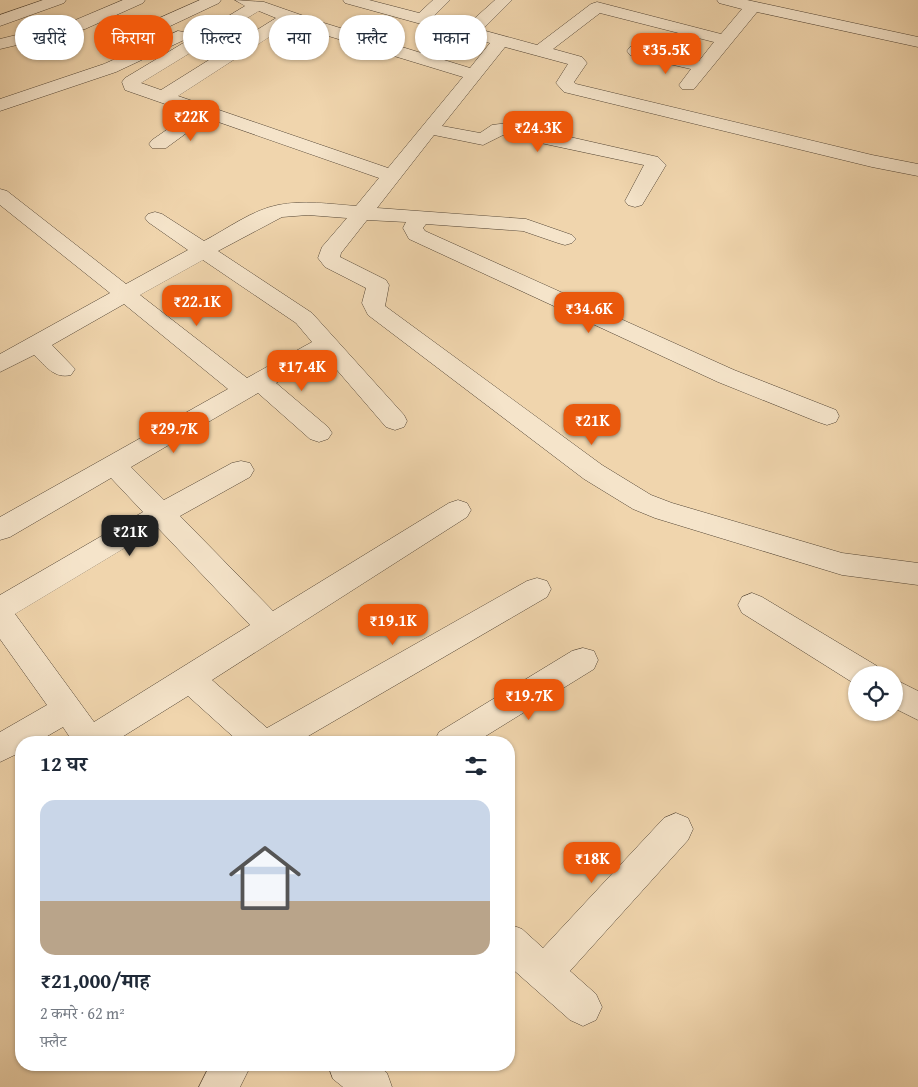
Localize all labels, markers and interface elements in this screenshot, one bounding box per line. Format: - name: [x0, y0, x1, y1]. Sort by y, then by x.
- chip: खरीदें: [15, 15, 84, 60]
- chip: किराया: [94, 15, 173, 60]
- chip: फ़िल्टर: [183, 15, 259, 60]
- chip: नया: [269, 15, 329, 60]
- chip: फ़्लैट: [339, 15, 405, 60]
- chip: मकान: [415, 15, 487, 60]
- pin: ₹35.5K: [625, 32, 707, 75]
- text: ₹35.5K: [642, 37, 690, 61]
- pin: ₹22K: [161, 100, 221, 142]
- text: ₹22K: [174, 104, 208, 128]
- pin: ₹24.3K: [497, 110, 579, 153]
- text: ₹24.3K: [514, 115, 562, 139]
- pin: ₹22.1K: [156, 284, 238, 327]
- text: ₹22.1K: [173, 289, 221, 313]
- pin: ₹34.6K: [548, 292, 630, 334]
- text: ₹34.6K: [565, 296, 613, 320]
- pin: ₹17.4K: [261, 350, 343, 392]
- text: ₹17.4K: [278, 354, 326, 378]
- pin: ₹21K: [562, 404, 622, 446]
- text: ₹21K: [575, 408, 609, 432]
- pin: ₹29.7K: [133, 412, 215, 454]
- text: ₹29.7K: [150, 416, 198, 440]
- pin: ₹21K: [100, 514, 160, 557]
- text: ₹21K: [113, 519, 147, 543]
- pin: ₹19.1K: [352, 604, 434, 646]
- text: ₹19.1K: [369, 608, 417, 632]
- map controls: [848, 666, 903, 721]
- button: locate: [848, 666, 903, 721]
- pin: ₹19.7K: [488, 678, 570, 721]
- text: ₹19.7K: [505, 683, 553, 707]
- text: 12 घर: [40, 748, 87, 779]
- icon: filters: [462, 752, 490, 780]
- icon: home: [220, 833, 310, 923]
- pin: ₹18K: [562, 842, 622, 884]
- text: ₹18K: [575, 846, 609, 870]
- text: ₹21,000/माह: [40, 965, 150, 996]
- text: 2 कमरे · 62 m²: [40, 1001, 125, 1025]
- text: फ़्लैट: [40, 1029, 67, 1053]

